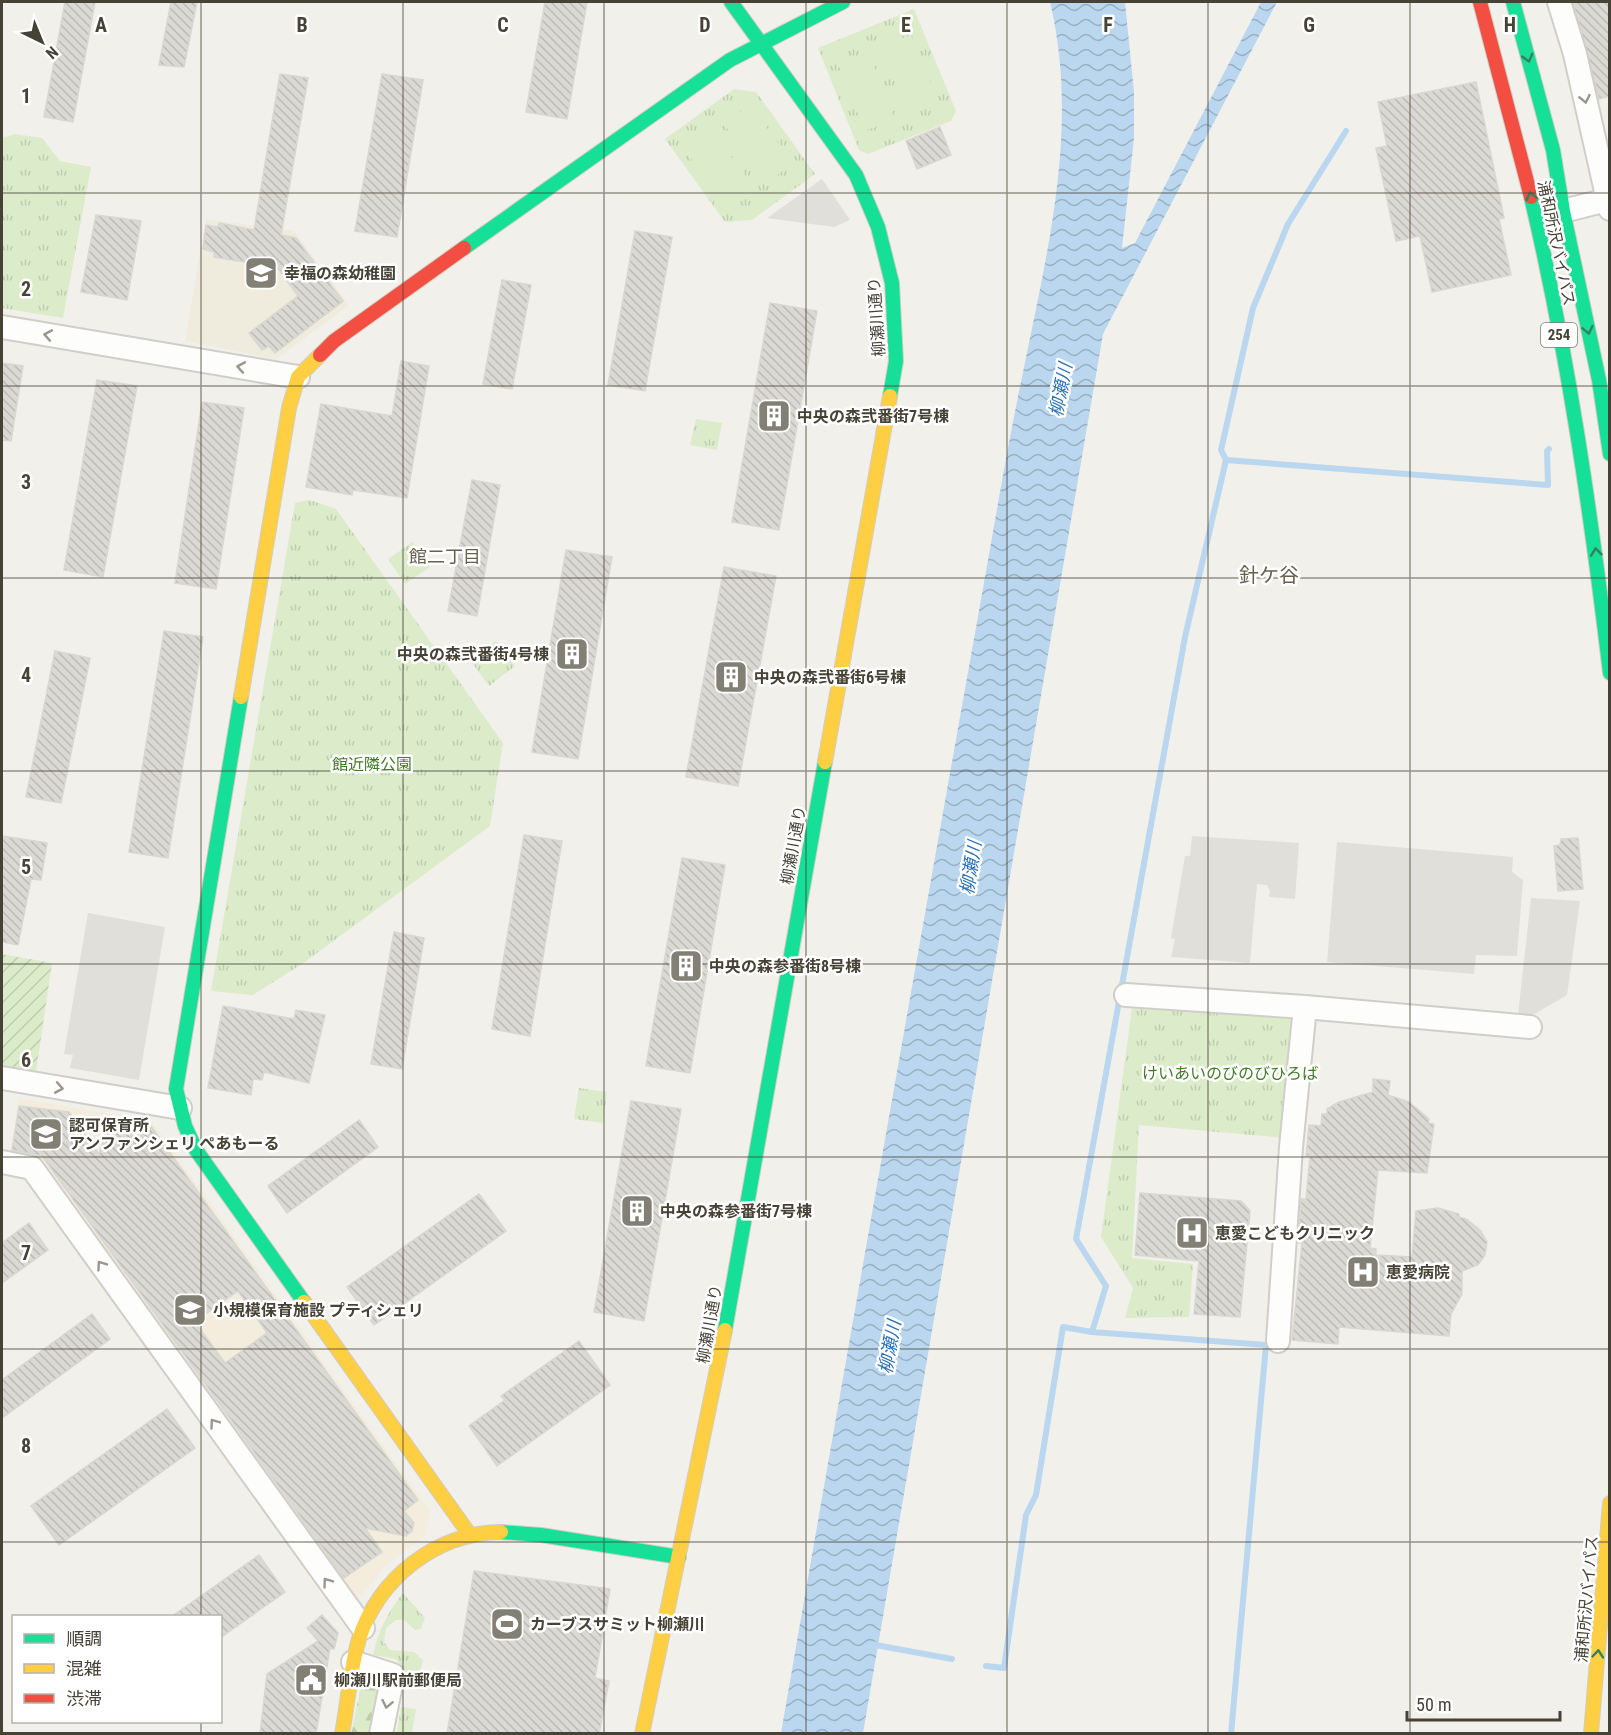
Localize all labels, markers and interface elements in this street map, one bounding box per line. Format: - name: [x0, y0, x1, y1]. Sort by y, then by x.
- north arrow: [12, 12, 72, 72]
- text: A: [95, 13, 107, 37]
- text: B: [296, 13, 308, 37]
- text: C: [497, 13, 509, 37]
- text: D: [699, 13, 711, 37]
- text: E: [901, 13, 911, 37]
- text: F: [1103, 13, 1113, 37]
- text: G: [1303, 13, 1315, 37]
- text: H: [1504, 13, 1516, 37]
- text: N: [42, 42, 62, 63]
- one-way arrow: [1521, 52, 1533, 63]
- text: 1: [21, 84, 31, 108]
- one-way arrow: [1578, 93, 1591, 103]
- street label: 浦和所沢バイパス: [1534, 179, 1579, 308]
- one-way arrow: [1525, 191, 1538, 201]
- school or university icon: 幸福の森幼稚園: [243, 255, 279, 291]
- place label: 幸福の森幼稚園: [284, 264, 396, 283]
- street label: 柳瀬川通り: [864, 276, 889, 358]
- text: 2: [21, 277, 31, 301]
- road number: 254: [1541, 323, 1577, 347]
- one-way arrow: [1581, 325, 1594, 335]
- one-way arrow: [44, 329, 53, 341]
- water label: 柳瀬川: [1045, 359, 1076, 418]
- one-way arrow: [236, 361, 246, 374]
- building icon: 中央の森弐番街7号棟: [756, 398, 792, 434]
- place label: 中央の森弐番街7号棟: [797, 407, 949, 426]
- text: 3: [21, 470, 31, 494]
- district label: 館二丁目: [409, 546, 481, 567]
- one-way arrow: [1591, 548, 1603, 557]
- district label: 針ケ谷: [1239, 563, 1299, 587]
- building icon: 中央の森弐番街4号棟: [554, 636, 590, 672]
- place label: 中央の森弐番街4号棟: [397, 645, 549, 664]
- building icon: 中央の森弐番街6号棟: [713, 659, 749, 695]
- text: 4: [21, 663, 31, 687]
- place label: 中央の森弐番街6号棟: [754, 668, 906, 687]
- park label: 館近隣公園: [332, 755, 412, 774]
- street label: 柳瀬川通り: [777, 804, 810, 886]
- water label: 柳瀬川: [956, 838, 985, 896]
- text: 5: [21, 855, 31, 879]
- building icon: 中央の森参番街8号棟: [668, 948, 704, 984]
- place label: 中央の森参番街8号棟: [709, 957, 861, 976]
- text: 6: [21, 1048, 31, 1072]
- park label: けいあいのびのびひろば: [1142, 1064, 1318, 1083]
- one-way arrow: [54, 1081, 64, 1094]
- school or university icon: 認可保育所 アンファンシェリ ぺあもーる: [28, 1116, 64, 1152]
- place label: 認可保育所 アンファンシェリ ぺあもーる: [69, 1116, 280, 1153]
- building icon: 中央の森参番街7号棟: [619, 1193, 655, 1229]
- place label: 中央の森参番街7号棟: [660, 1202, 812, 1221]
- hospital icon: 恵愛こどもクリニック: [1174, 1215, 1210, 1251]
- place label: 恵愛こどもクリニック: [1215, 1224, 1375, 1243]
- text: 7: [21, 1241, 31, 1265]
- hospital icon: 恵愛病院: [1345, 1254, 1381, 1290]
- one-way arrow: [97, 1260, 108, 1271]
- place label: 恵愛病院: [1386, 1263, 1450, 1282]
- street label: 柳瀬川通り: [693, 1283, 726, 1365]
- school or university icon: 小規模保育施設 プティシェリ: [172, 1292, 208, 1328]
- place label: 小規模保育施設 プティシェリ: [213, 1301, 424, 1320]
- water label: 柳瀬川: [874, 1317, 905, 1375]
- one-way arrow: [210, 1419, 221, 1430]
- text: 8: [21, 1434, 31, 1458]
- street label: 浦和所沢バイパス: [1571, 1535, 1602, 1663]
- one-way arrow: [324, 1577, 335, 1588]
- sports icon: カーブスサミット柳瀬川: [489, 1606, 525, 1642]
- legend: [12, 1615, 222, 1723]
- place label: カーブスサミット柳瀬川: [530, 1615, 705, 1634]
- text: 順調: [66, 1628, 102, 1649]
- one-way arrow: [1591, 1650, 1604, 1659]
- text: 混雑: [66, 1658, 102, 1679]
- public building icon: 柳瀬川駅前郵便局: [293, 1662, 329, 1698]
- place label: 柳瀬川駅前郵便局: [334, 1671, 462, 1690]
- scale bar: [1407, 1684, 1560, 1722]
- text: 渋滞: [66, 1688, 102, 1709]
- text: 50 m: [1416, 1694, 1451, 1715]
- one-way arrow: [381, 1699, 394, 1709]

